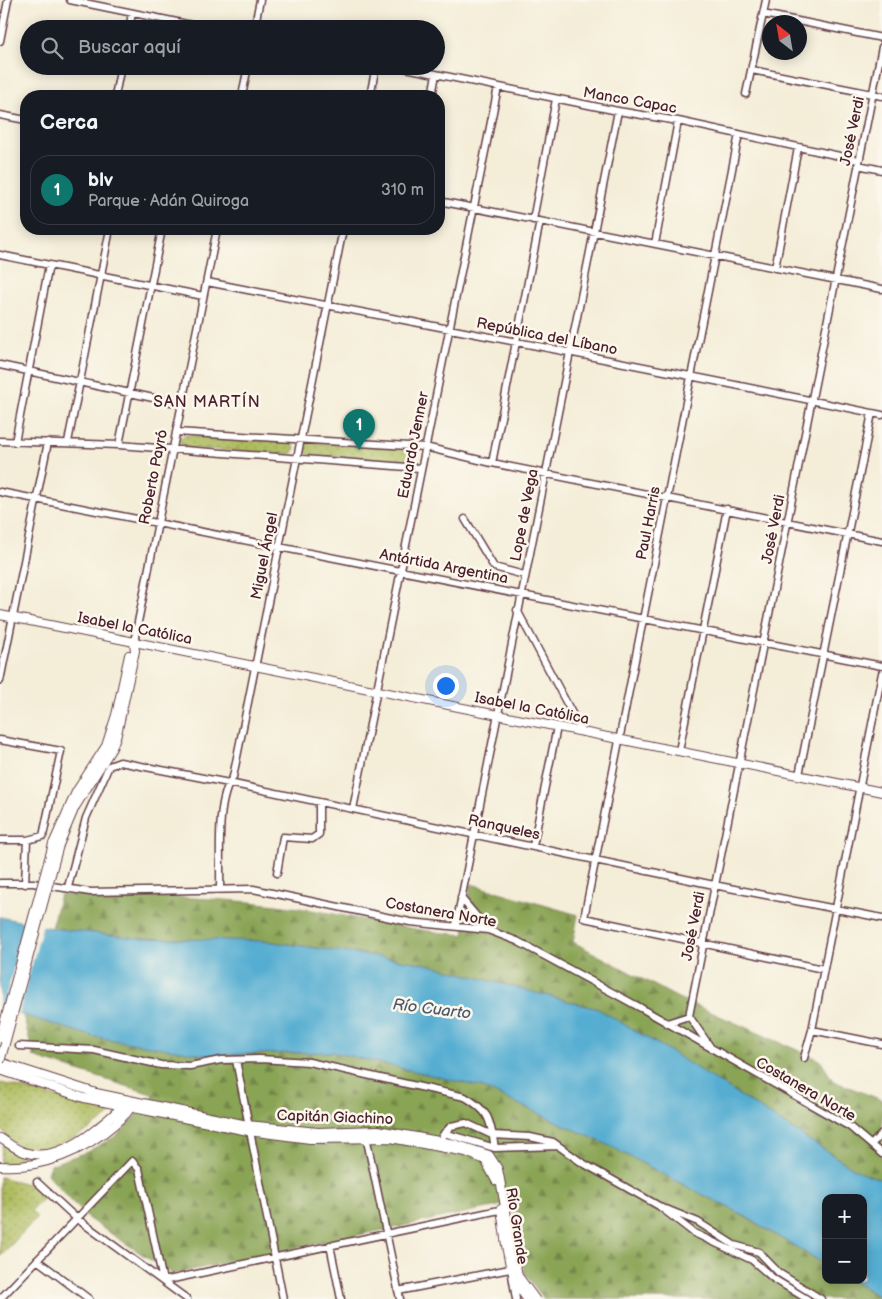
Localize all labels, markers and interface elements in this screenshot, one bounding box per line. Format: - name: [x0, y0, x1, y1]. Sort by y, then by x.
- north arrow: [762, 15, 807, 60]
- search box: [20, 20, 445, 75]
- icon: search: [38, 34, 66, 62]
- text: Buscar aquí: [78, 36, 181, 59]
- street label: Manco Capac: [582, 83, 678, 118]
- street label: José Verdi: [836, 95, 869, 167]
- text: Cerca: [40, 110, 98, 135]
- text: blv: [88, 169, 113, 192]
- text: 1: [54, 181, 60, 200]
- text: 310 m: [381, 181, 424, 200]
- text: Parque · Adán Quiroga: [88, 192, 249, 211]
- street label: República del Líbano: [475, 314, 619, 359]
- street label: Eduardo Jenner: [394, 389, 433, 500]
- district label: SAN MARTÍN: [153, 391, 261, 412]
- pin: 1: [343, 409, 375, 450]
- street label: Roberto Payró: [135, 428, 172, 526]
- street label: Lope de Vega: [506, 467, 543, 563]
- street label: Paul Harris: [632, 484, 665, 561]
- street label: José Verdi: [757, 493, 790, 565]
- street label: Miguel Ángel: [247, 511, 282, 601]
- street label: Antártida Argentina: [378, 545, 510, 588]
- street label: Isabel la Católica: [76, 608, 194, 649]
- your location: [433, 673, 459, 699]
- street label: Isabel la Católica: [473, 688, 591, 729]
- street label: Ranqueles: [466, 811, 542, 845]
- street label: José Verdi: [677, 890, 710, 962]
- street label: Costanera Norte: [384, 893, 498, 932]
- water label: Río Cuarto: [392, 995, 472, 1024]
- street label: Costanera Norte: [752, 1053, 859, 1126]
- street label: Capitán Giachino: [276, 1106, 394, 1129]
- street label: Río Grande: [501, 1186, 532, 1266]
- map controls: [822, 1194, 867, 1284]
- button: +: [822, 1194, 867, 1239]
- button: −: [822, 1239, 867, 1284]

